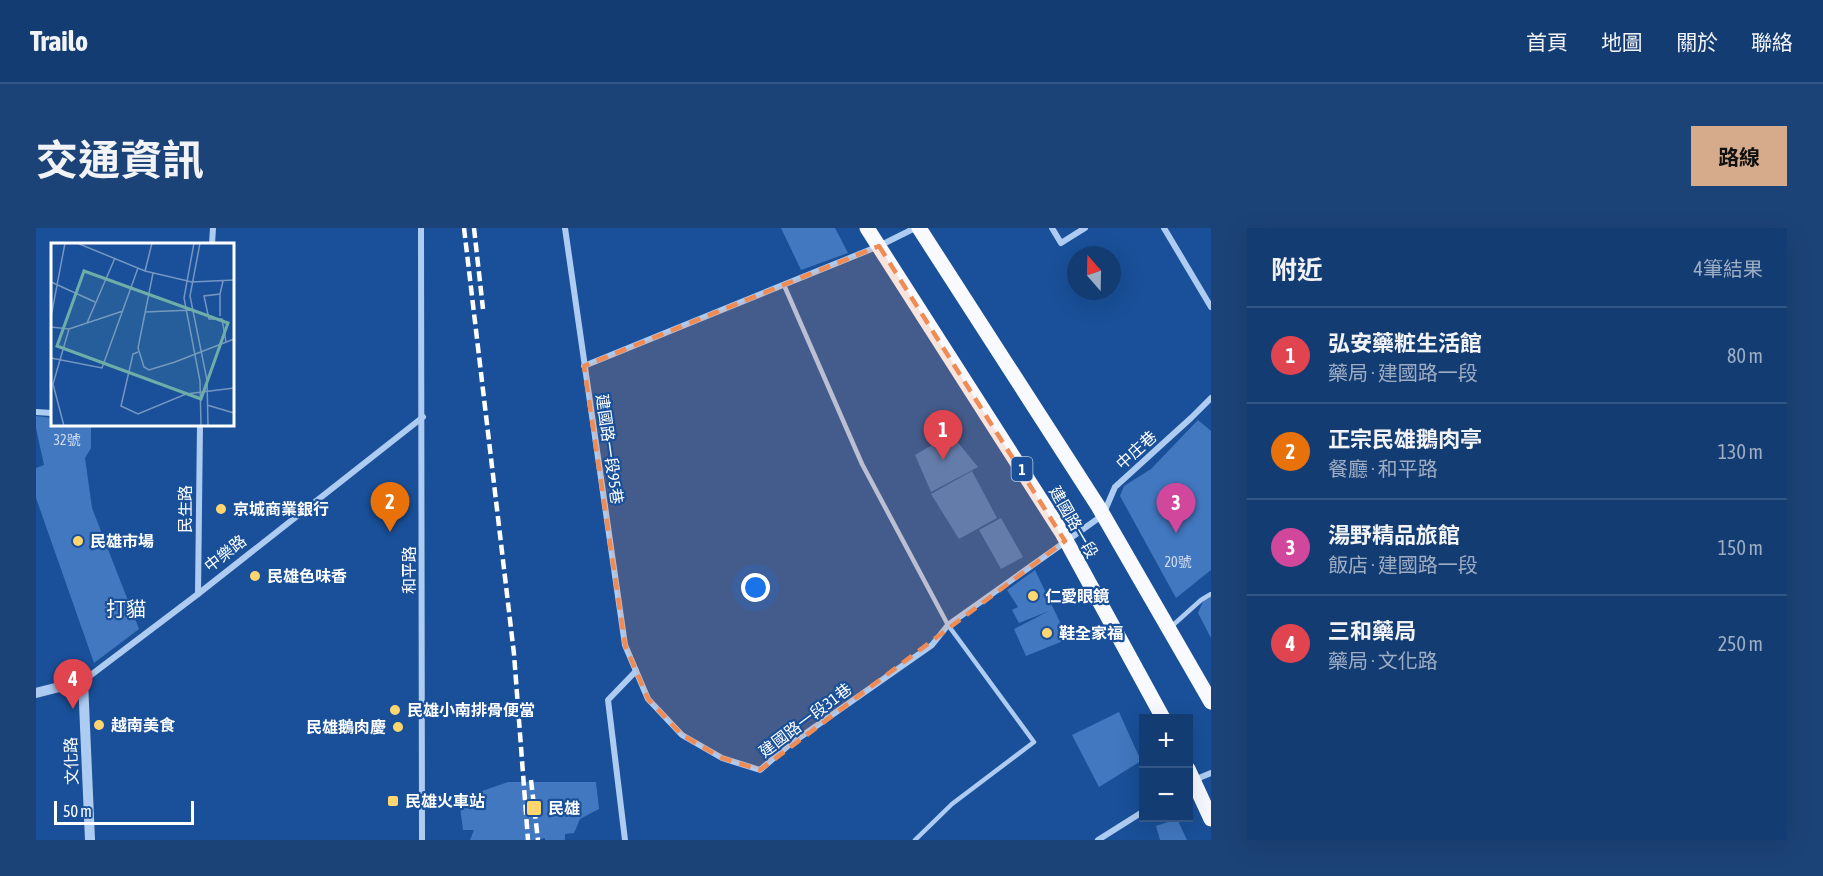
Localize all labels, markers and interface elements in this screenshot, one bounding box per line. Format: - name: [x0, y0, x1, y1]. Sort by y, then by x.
- text: Trailo: [30, 25, 88, 57]
- text: 首頁: [1526, 30, 1568, 54]
- text: 地圖: [1601, 30, 1643, 54]
- text: 關於: [1676, 30, 1718, 54]
- text: 聯絡: [1751, 30, 1793, 54]
- button: 路線: [1691, 126, 1787, 186]
- text: 交通資訊: [36, 136, 204, 184]
- inset map: [51, 243, 234, 426]
- north arrow: [1067, 246, 1121, 300]
- text: 附近: [1271, 255, 1323, 285]
- text: 4筆結果: [1694, 257, 1763, 280]
- text: 弘安藥粧生活館: [1328, 330, 1482, 356]
- text: 1: [1286, 344, 1295, 367]
- text: 80 m: [1727, 344, 1763, 367]
- text: 藥局 · 建國路一段: [1328, 361, 1478, 384]
- street label: 建國路一段95巷: [593, 393, 627, 505]
- pin: 1: [924, 410, 962, 460]
- text: 正宗民雄鵝肉亭: [1328, 426, 1482, 452]
- street label: 中庄巷: [1112, 427, 1160, 473]
- house number: 32號: [53, 432, 81, 448]
- text: 2: [1286, 440, 1295, 463]
- text: 130 m: [1718, 440, 1763, 463]
- road number: 1: [1012, 457, 1032, 481]
- text: 餐廳 · 和平路: [1328, 457, 1438, 480]
- pin: 2: [370, 482, 410, 532]
- street label: 建國路一段: [1046, 483, 1102, 561]
- pin: 3: [1156, 484, 1196, 533]
- street label: 民生路: [176, 485, 194, 533]
- place label: 京城商業銀行: [233, 500, 329, 518]
- marker: 京城商業銀行: [214, 502, 228, 516]
- text: 湯野精品旅館: [1328, 522, 1460, 548]
- street label: 中樂路: [201, 531, 249, 575]
- place label: 民雄市場: [90, 532, 154, 550]
- marker: 民雄市場: [71, 534, 85, 548]
- text: 3: [1286, 536, 1295, 559]
- text: 150 m: [1718, 536, 1763, 559]
- street label: 和平路: [400, 546, 418, 594]
- text: 飯店 · 建國路一段: [1328, 553, 1478, 576]
- house number: 20號: [1164, 554, 1192, 570]
- place label: 民雄色味香: [267, 567, 347, 585]
- marker: 民雄色味香: [248, 569, 262, 583]
- your location: [741, 573, 770, 602]
- place label: 仁愛眼鏡: [1045, 587, 1109, 605]
- marker: 仁愛眼鏡: [1026, 589, 1040, 603]
- district label: 打貓: [106, 597, 146, 620]
- text: 三和藥局: [1328, 618, 1416, 644]
- place label: 鞋全家福: [1059, 624, 1123, 642]
- marker: 鞋全家福: [1040, 626, 1054, 640]
- text: 4: [1286, 632, 1295, 655]
- text: 250 m: [1718, 632, 1763, 655]
- text: 藥局 · 文化路: [1328, 649, 1438, 672]
- pin: 4: [54, 660, 93, 709]
- street label: 建國路一段31巷: [755, 679, 855, 761]
- place label: 民雄小南排骨便當: [407, 701, 535, 719]
- marker: 民雄小南排骨便當: [388, 703, 402, 717]
- map controls: [1139, 714, 1193, 822]
- button: +: [1139, 714, 1193, 768]
- place label: 越南美食: [111, 716, 175, 734]
- marker: 越南美食: [92, 718, 106, 732]
- place label: 民雄鵝肉慶: [306, 718, 386, 736]
- marker: 民雄鵝肉慶: [391, 720, 405, 734]
- street label: 文化路: [61, 737, 81, 785]
- button: −: [1139, 768, 1193, 822]
- place label: 民雄火車站: [405, 792, 485, 810]
- marker: 民雄火車站: [386, 794, 400, 808]
- scale bar: [54, 798, 194, 826]
- marker: 民雄: [525, 799, 543, 817]
- place label: 民雄: [548, 799, 580, 817]
- text: 50 m: [63, 802, 92, 820]

